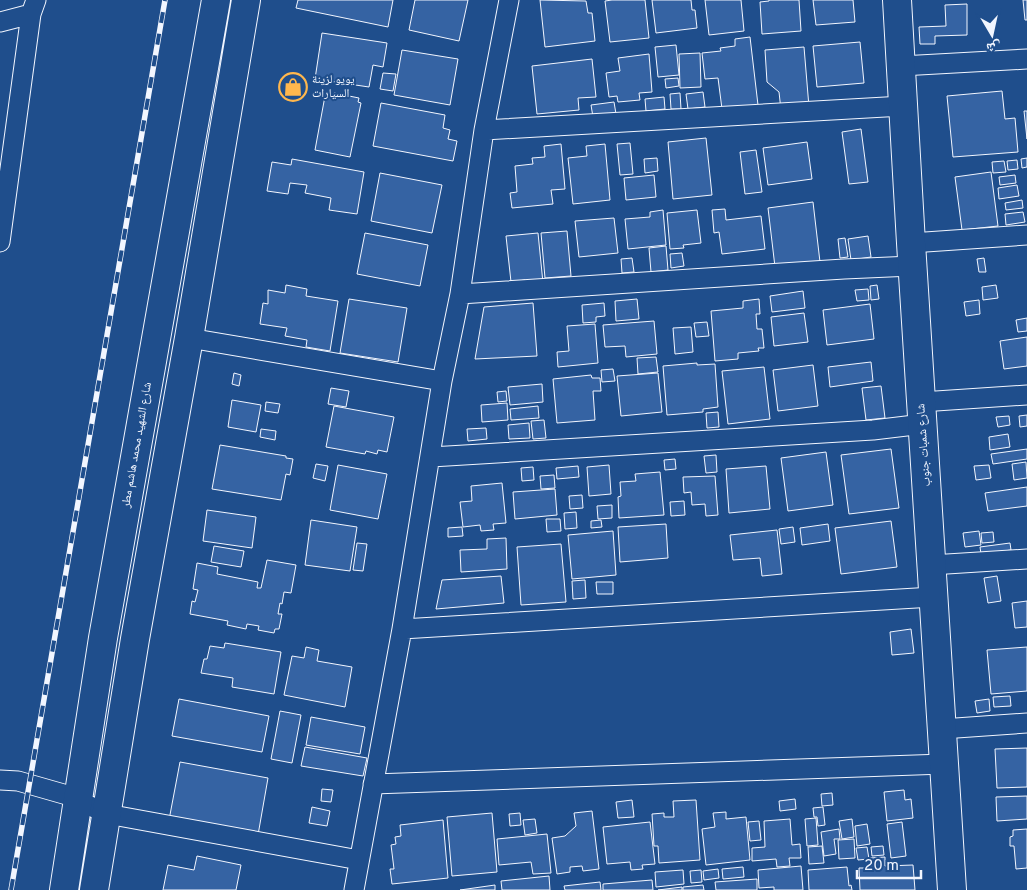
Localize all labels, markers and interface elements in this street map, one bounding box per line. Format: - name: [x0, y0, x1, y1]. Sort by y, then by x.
- north arrow: [967, 10, 1017, 60]
- text: ش: [985, 37, 1002, 56]
- shop icon: يويو لزينة السيارات: [278, 72, 308, 102]
- place label: يويو لزينة السيارات: [312, 72, 355, 102]
- street label: شارع الشهيد محمد هاشم مطر: [118, 381, 156, 510]
- street label: شارع شمبات جنوب: [913, 403, 935, 487]
- scale bar: [857, 848, 921, 880]
- text: 20 m: [864, 857, 899, 876]

